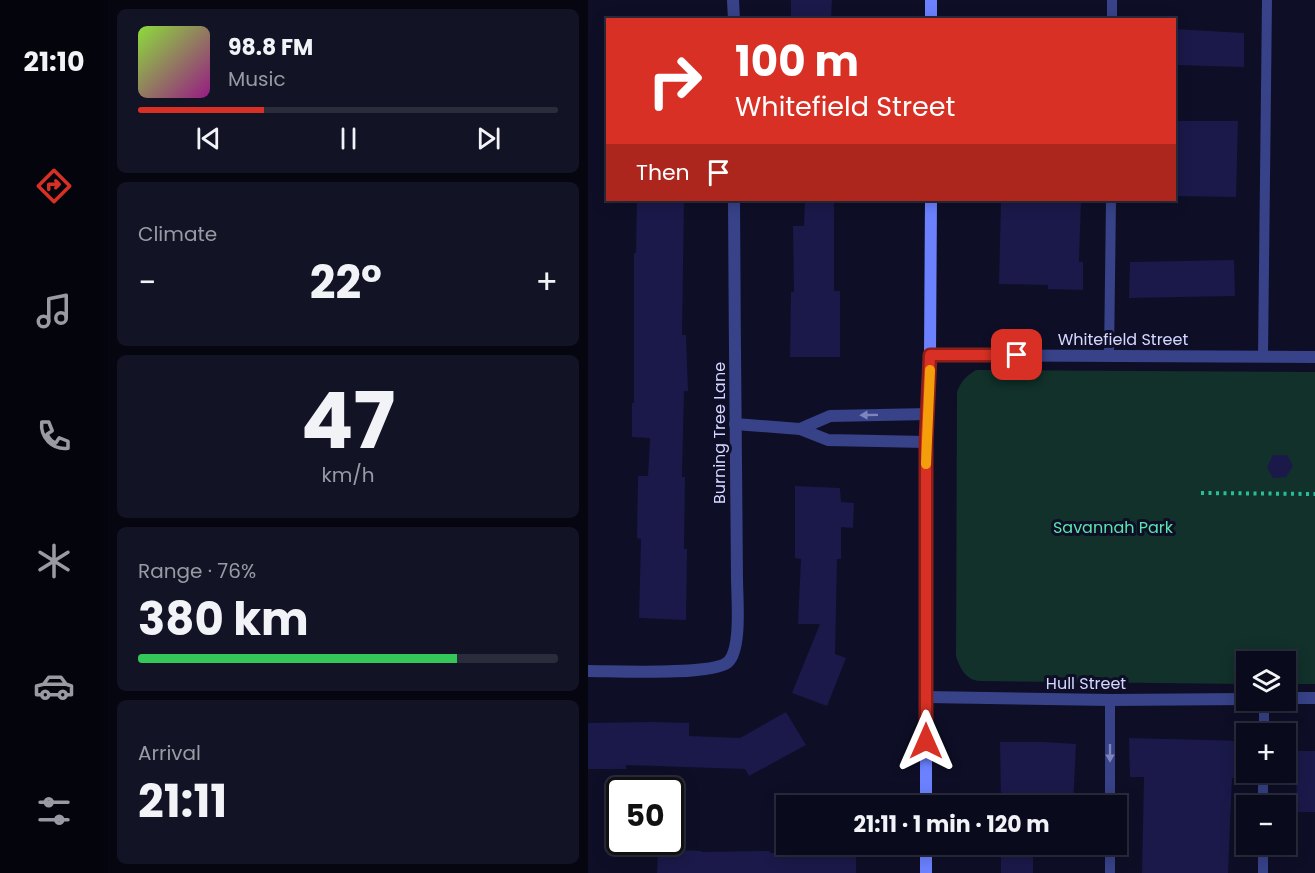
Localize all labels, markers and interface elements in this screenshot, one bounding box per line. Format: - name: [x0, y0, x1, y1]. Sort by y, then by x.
- text: 98.8 FM: [228, 32, 313, 63]
- text: 100 m: [735, 32, 859, 91]
- icon: right: [636, 42, 714, 120]
- text: 21:10: [24, 43, 85, 80]
- text: Music: [228, 65, 286, 93]
- text: Whitefield Street: [735, 88, 955, 125]
- icon: previous: [192, 122, 225, 155]
- icon: pause: [332, 122, 365, 155]
- icon: next: [472, 122, 505, 155]
- icon: arrive: [702, 156, 735, 189]
- text: Then: [636, 157, 690, 188]
- icon: directions: [33, 165, 75, 207]
- text: Climate: [138, 220, 217, 248]
- text: 22°: [310, 251, 382, 314]
- text: −: [138, 259, 156, 306]
- text: +: [535, 259, 558, 306]
- icon: music: [33, 290, 75, 332]
- street label: Whitefield Street: [1058, 328, 1188, 351]
- pin: [991, 329, 1042, 380]
- icon: arrive: [1000, 338, 1033, 371]
- street label: Burning Tree Lane: [708, 362, 731, 504]
- text: 47: [301, 366, 395, 475]
- one-way arrow: [860, 410, 879, 420]
- icon: phone: [33, 415, 75, 457]
- text: km/h: [321, 461, 375, 489]
- park label: Savannah Park: [1053, 516, 1174, 539]
- icon: climate: [33, 540, 75, 582]
- text: Range · 76%: [138, 557, 256, 585]
- text: 380 km: [138, 588, 309, 651]
- map controls: [1236, 651, 1296, 855]
- button: layers: [1236, 651, 1296, 711]
- icon: car: [33, 665, 75, 707]
- street label: Hull Street: [1046, 672, 1126, 695]
- position arrow: [894, 709, 958, 773]
- button: +: [1236, 723, 1296, 783]
- text: Arrival: [138, 739, 201, 767]
- one-way arrow: [1105, 743, 1115, 762]
- text: 21:11: [138, 770, 227, 833]
- speed limit sign: 50: [606, 777, 684, 855]
- icon: filters: [33, 790, 75, 832]
- button: −: [1236, 795, 1296, 855]
- text: 21:11 · 1 min · 120 m: [853, 809, 1050, 840]

